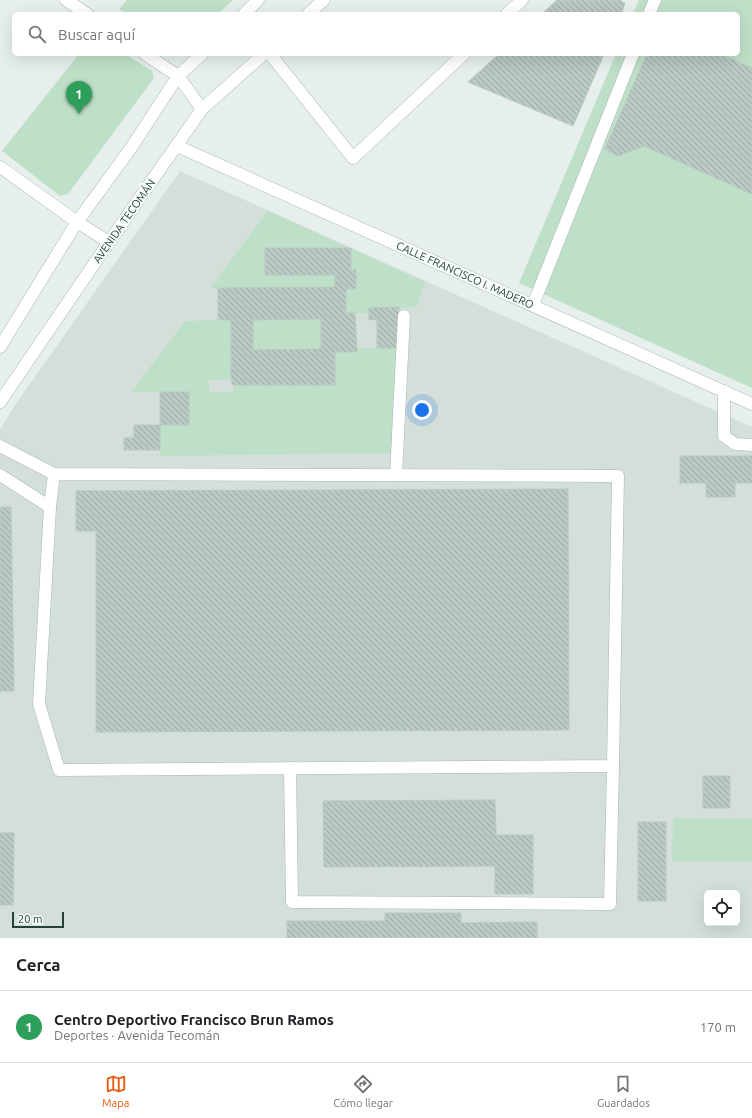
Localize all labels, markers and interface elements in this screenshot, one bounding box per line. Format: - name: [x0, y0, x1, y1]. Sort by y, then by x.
- search box: [12, 12, 740, 56]
- icon: search: [26, 23, 48, 45]
- text: Buscar aquí: [58, 26, 135, 43]
- pin: 1: [66, 81, 92, 114]
- street label: AVENIDA TECOMÁN: [90, 176, 157, 265]
- street label: CALLE FRANCISCO I. MADERO: [394, 239, 536, 311]
- your location: [412, 400, 432, 420]
- map controls: [704, 890, 740, 926]
- button: locate: [704, 890, 740, 926]
- scale bar: [12, 910, 64, 929]
- text: 20 m: [18, 913, 42, 925]
- text: Cerca: [16, 955, 61, 974]
- text: Centro Deportivo Francisco Brun Ramos: [54, 1011, 334, 1028]
- text: 1: [25, 1020, 33, 1034]
- text: 170 m: [700, 1020, 736, 1034]
- text: Deportes · Avenida Tecomán: [54, 1028, 220, 1042]
- tab: Mapa: [102, 1073, 129, 1109]
- tab: Cómo llegar: [333, 1073, 393, 1109]
- tab: Guardados: [597, 1073, 650, 1109]

